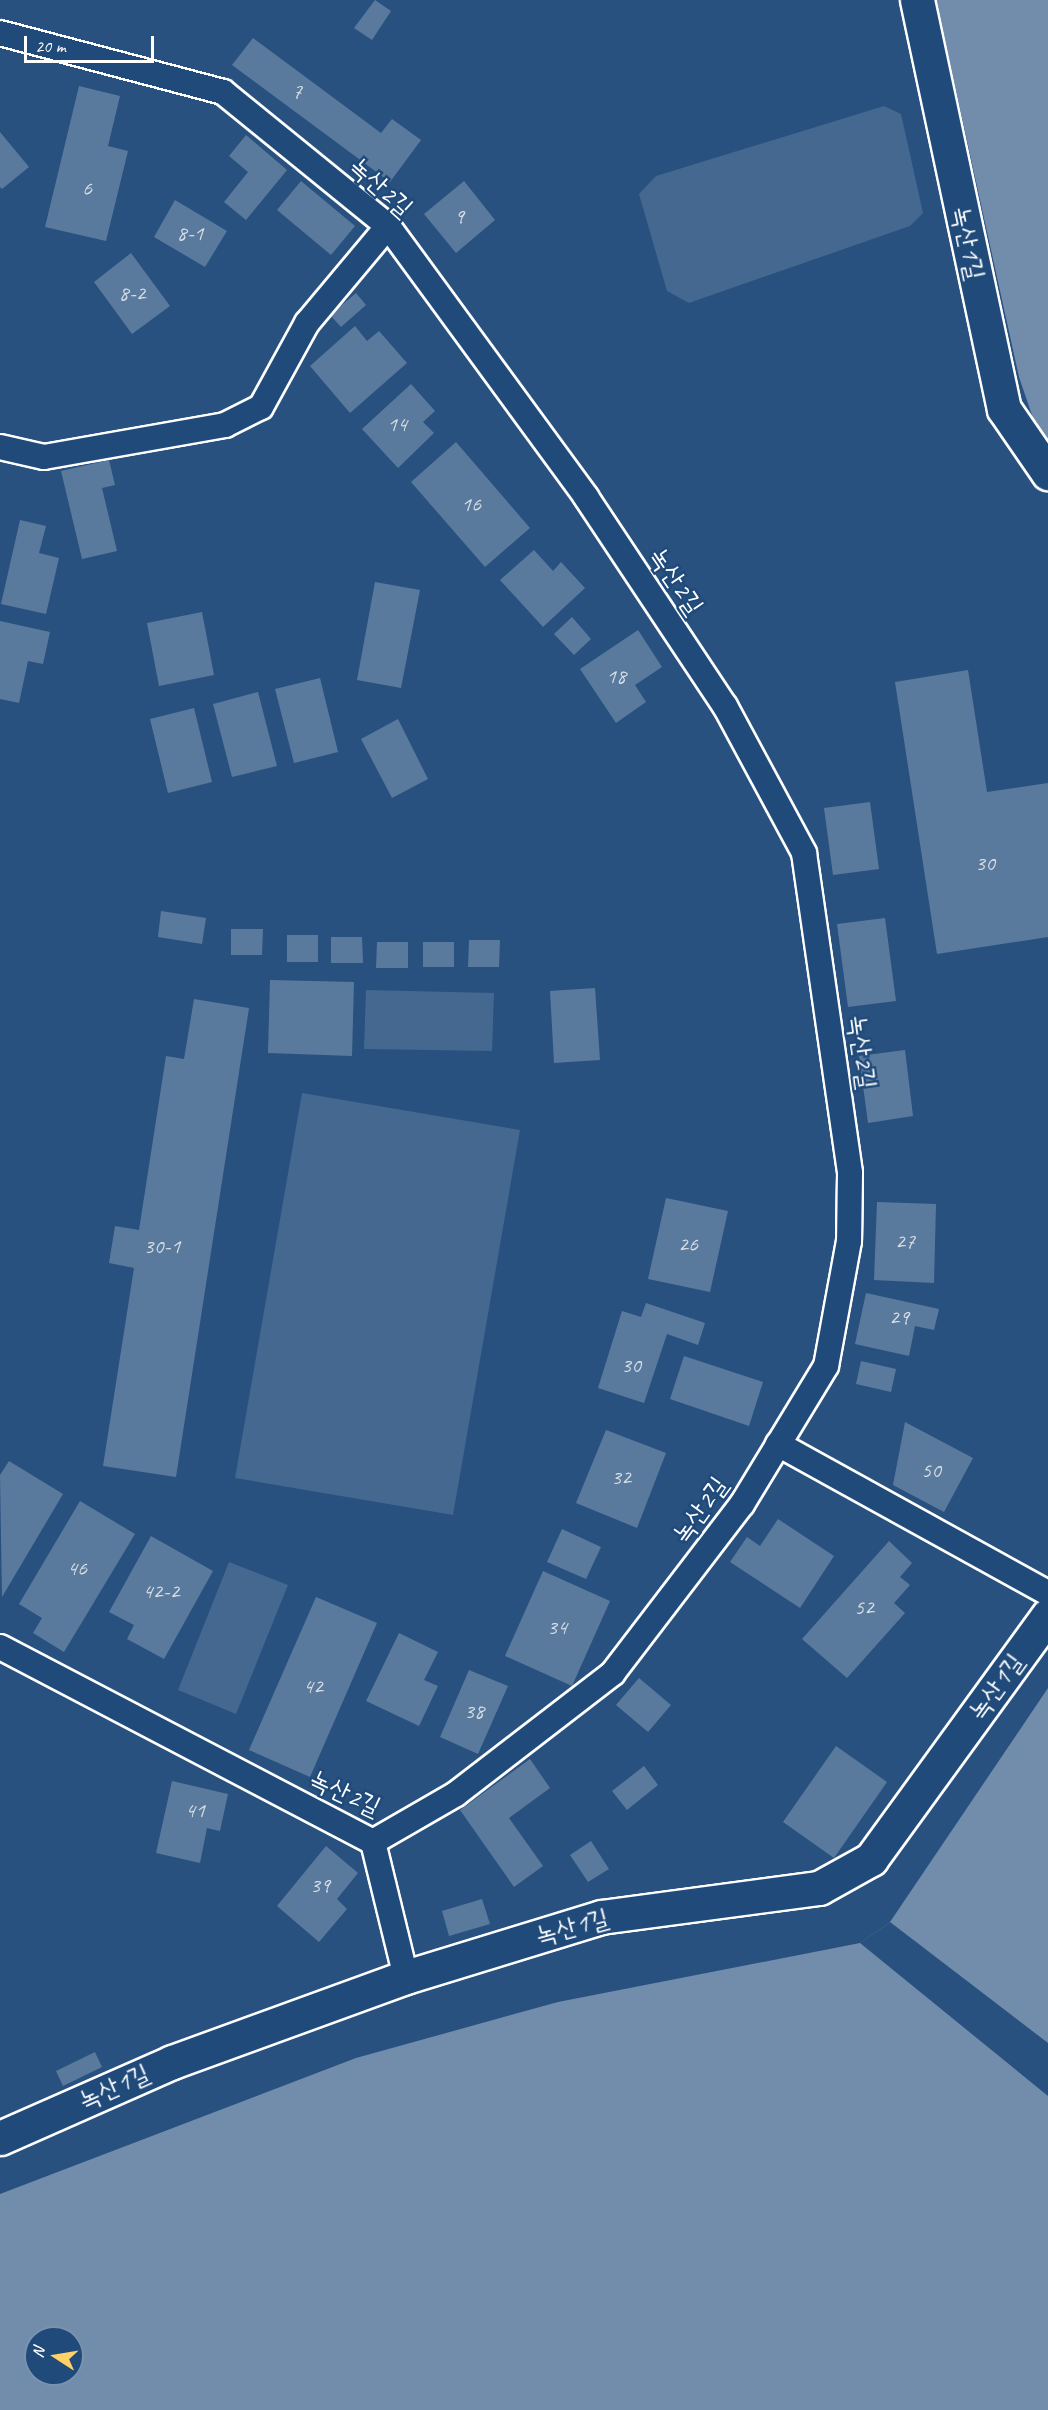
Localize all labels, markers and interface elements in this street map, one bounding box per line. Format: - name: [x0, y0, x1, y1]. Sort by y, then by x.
- scale bar: [27, 24, 158, 62]
- text: 20 m: [35, 35, 66, 57]
- house number: 7: [292, 79, 302, 105]
- street label: 녹산2길: [343, 150, 419, 224]
- house number: 6: [82, 176, 92, 202]
- street label: 녹산1길: [945, 203, 991, 283]
- house number: 9: [454, 204, 464, 230]
- house number: 8-1: [177, 221, 203, 247]
- house number: 8-2: [119, 281, 145, 307]
- house number: 14: [387, 412, 407, 438]
- house number: 16: [461, 492, 481, 518]
- street label: 녹산2길: [642, 541, 710, 621]
- house number: 18: [606, 664, 626, 690]
- house number: 30: [975, 851, 995, 877]
- street label: 녹산2길: [841, 1013, 883, 1091]
- house number: 27: [895, 1229, 915, 1255]
- house number: 26: [678, 1232, 698, 1258]
- house number: 30-1: [144, 1234, 180, 1260]
- house number: 29: [889, 1305, 909, 1331]
- house number: 30: [621, 1353, 641, 1379]
- house number: 50: [921, 1458, 941, 1484]
- house number: 32: [611, 1465, 631, 1491]
- street label: 녹산2길: [665, 1471, 735, 1549]
- house number: 46: [67, 1556, 87, 1582]
- house number: 42-2: [143, 1579, 179, 1605]
- house number: 52: [854, 1595, 874, 1621]
- house number: 34: [547, 1615, 567, 1641]
- street label: 녹산1길: [961, 1648, 1031, 1726]
- house number: 42: [303, 1674, 323, 1700]
- house number: 38: [464, 1699, 484, 1725]
- street label: 녹산2길: [305, 1763, 385, 1823]
- house number: 41: [185, 1798, 205, 1824]
- house number: 39: [310, 1873, 330, 1899]
- street label: 녹산1길: [532, 1902, 612, 1952]
- street label: 녹산1길: [74, 2058, 154, 2116]
- north arrow: [24, 2326, 84, 2386]
- text: N: [28, 2346, 49, 2360]

